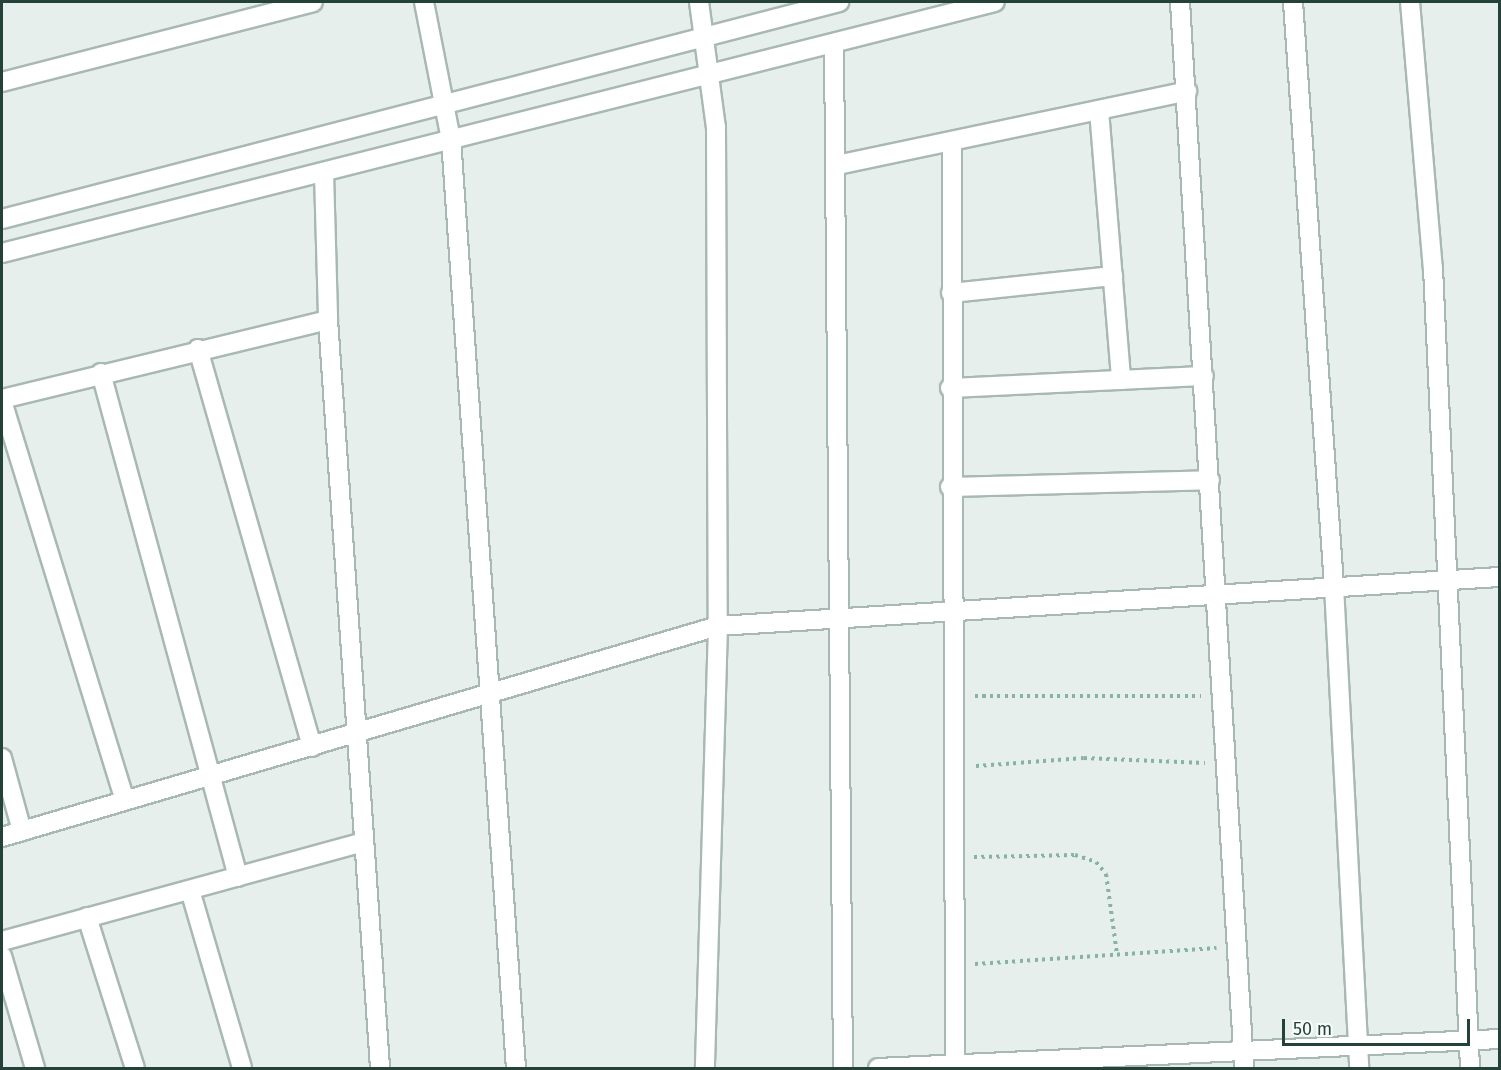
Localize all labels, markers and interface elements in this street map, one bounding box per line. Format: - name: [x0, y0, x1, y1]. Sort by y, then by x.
- scale bar: [1285, 1007, 1472, 1045]
- text: 50 m: [1293, 1018, 1332, 1040]

